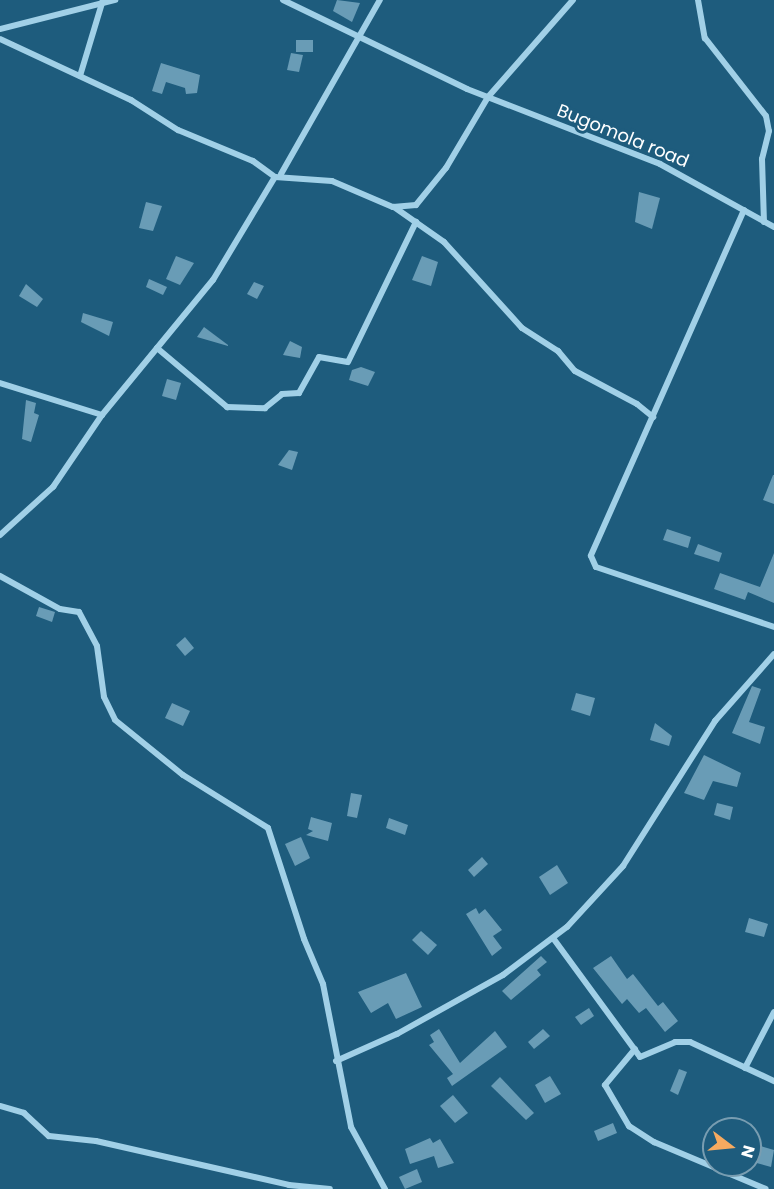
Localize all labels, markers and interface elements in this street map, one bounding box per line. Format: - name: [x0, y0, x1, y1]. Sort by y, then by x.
- street label: Bugomola road: [554, 100, 692, 172]
- north arrow: [702, 1117, 762, 1177]
- text: N: [735, 1143, 761, 1161]

